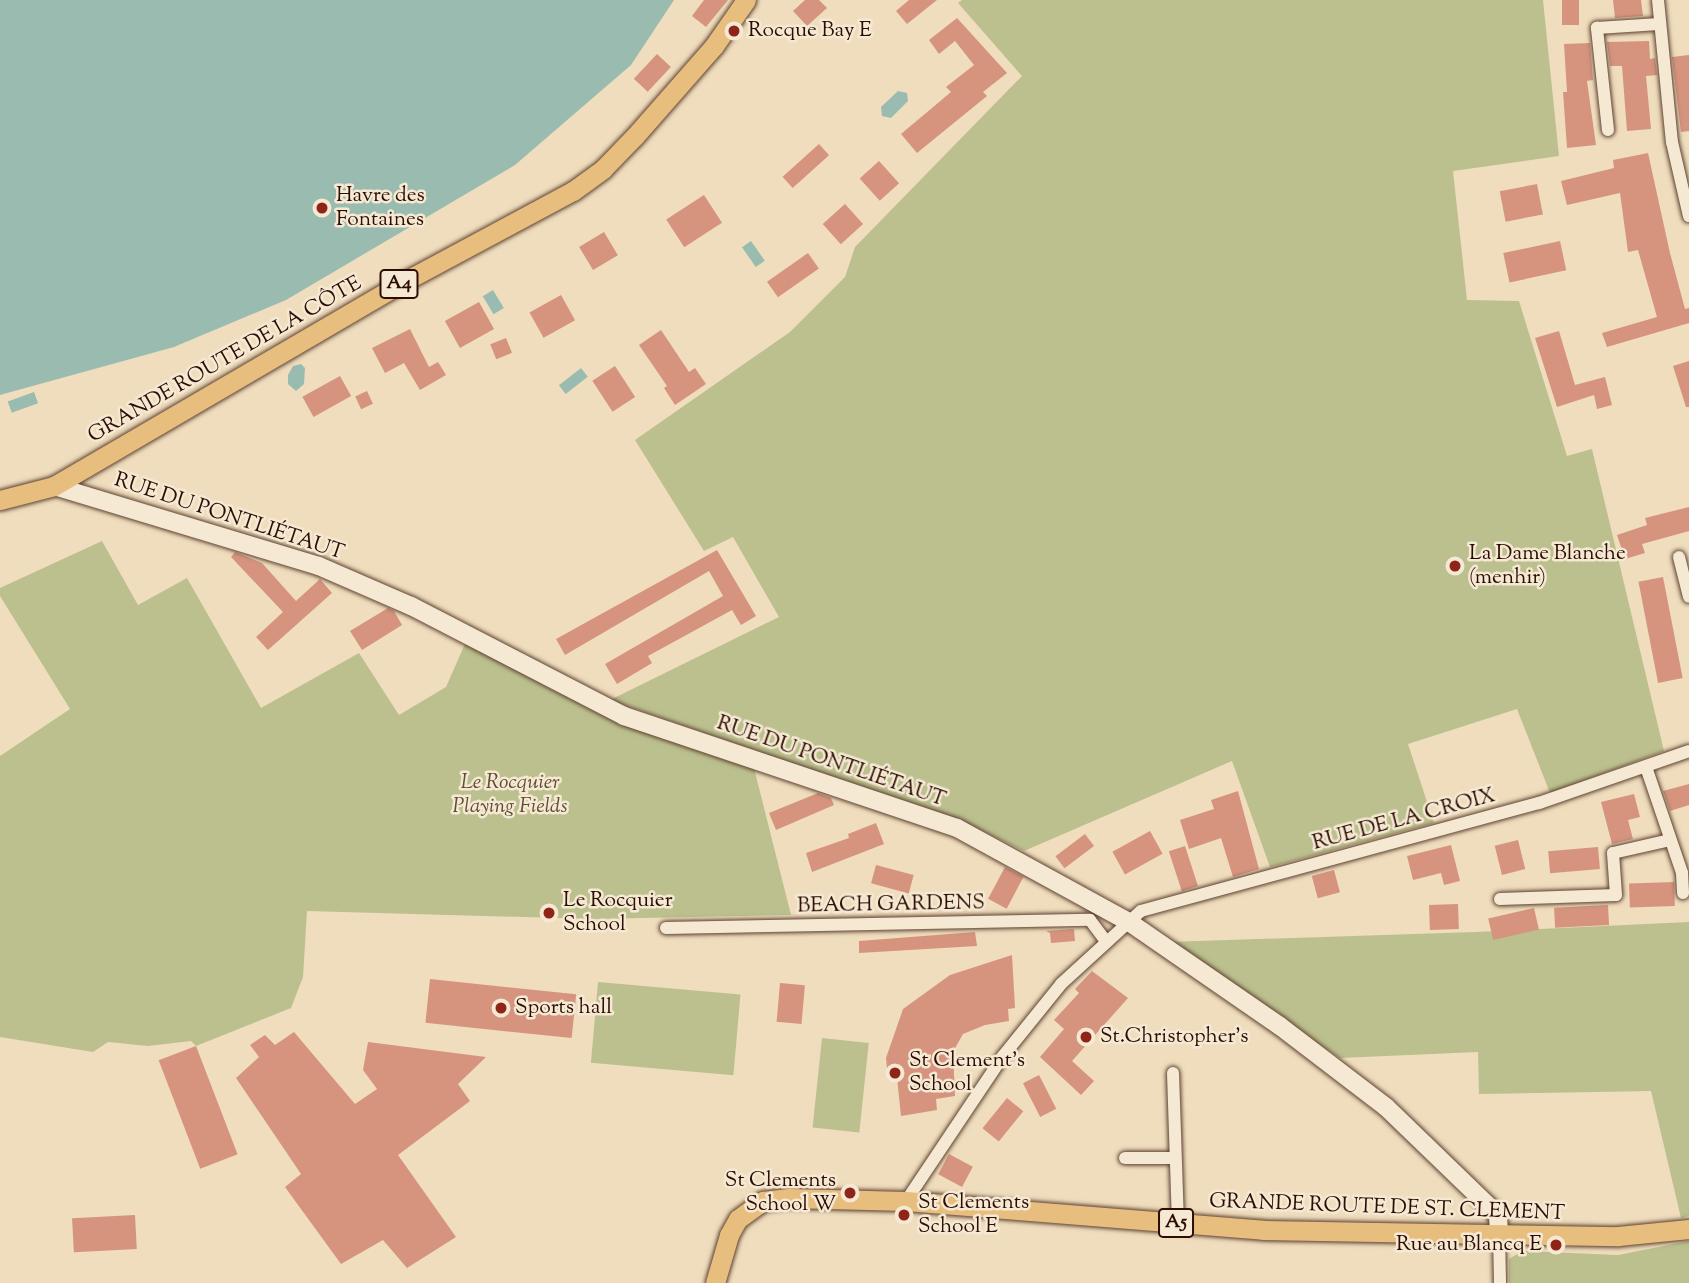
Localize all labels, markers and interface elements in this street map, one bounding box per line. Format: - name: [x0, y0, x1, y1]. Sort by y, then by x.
- place label: Rocque Bay E: [748, 18, 872, 44]
- marker: Rocque Bay E: [726, 23, 742, 39]
- place label: Havre des Fontaines: [336, 183, 425, 233]
- marker: Havre des Fontaines: [314, 200, 330, 216]
- road number: A4: [378, 268, 420, 300]
- street label: GRANDE ROUTE DE LA CÔTE: [84, 271, 366, 449]
- street label: RUE DU PONTLIÉTAUT: [111, 468, 347, 566]
- place label: La Dame Blanche (menhir): [1469, 541, 1626, 591]
- marker: La Dame Blanche (menhir): [1447, 558, 1463, 574]
- street label: RUE DU PONTLIÉTAUT: [713, 711, 949, 813]
- park label: Le Rocquier Playing Fields: [453, 770, 567, 820]
- street label: RUE DE LA CROIX: [1310, 783, 1498, 857]
- place label: Le Rocquier School: [563, 888, 673, 938]
- street label: BEACH GARDENS: [797, 891, 985, 919]
- marker: Le Rocquier School: [541, 905, 557, 921]
- place label: Sports hall: [515, 995, 612, 1021]
- marker: Sports hall: [493, 1000, 509, 1016]
- place label: St.Christopher's: [1100, 1024, 1249, 1050]
- marker: St.Christopher's: [1078, 1029, 1094, 1045]
- place label: St Clement's School: [909, 1048, 1025, 1098]
- marker: St Clement's School: [887, 1065, 903, 1081]
- place label: St Clements School W: [725, 1168, 836, 1218]
- marker: St Clements School W: [842, 1185, 858, 1201]
- street label: GRANDE ROUTE DE ST. CLEMENT: [1209, 1189, 1565, 1227]
- place label: St Clements School E: [918, 1190, 1029, 1240]
- marker: St Clements School E: [896, 1207, 912, 1223]
- road number: A5: [1157, 1208, 1195, 1238]
- place label: Rue au Blancq E: [1396, 1232, 1542, 1258]
- marker: Rue au Blancq E: [1548, 1237, 1564, 1253]

